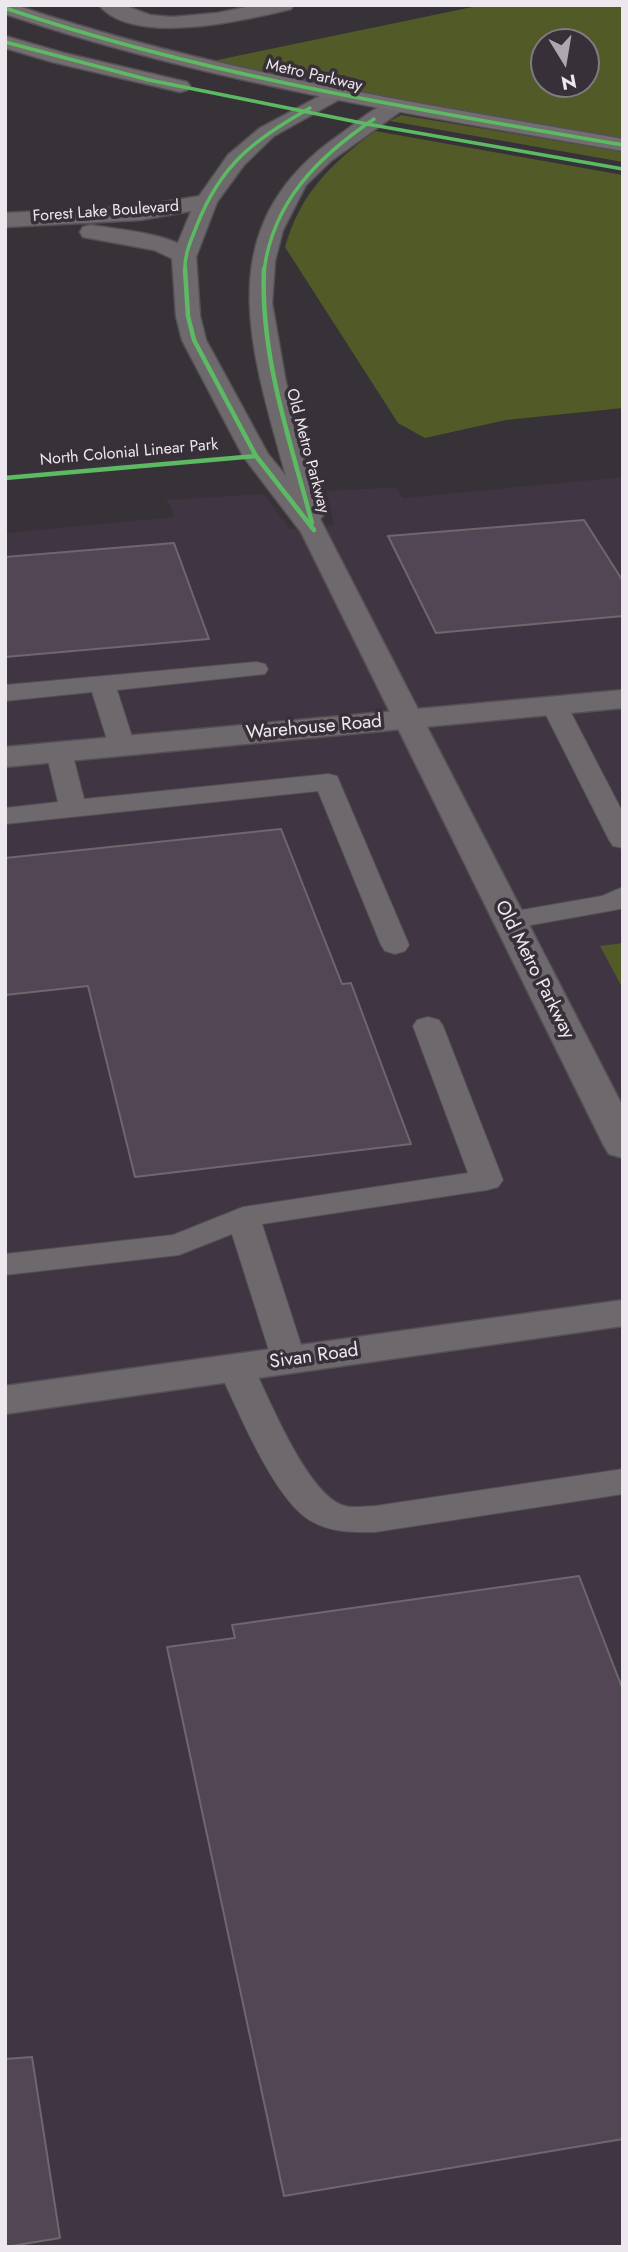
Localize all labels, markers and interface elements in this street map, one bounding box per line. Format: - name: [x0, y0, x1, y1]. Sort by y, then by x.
- north arrow: [530, 28, 600, 98]
- street label: Metro Parkway: [264, 56, 364, 96]
- text: N: [559, 67, 579, 97]
- street label: Forest Lake Boulevard: [32, 197, 180, 227]
- street label: Old Metro Parkway: [281, 387, 333, 515]
- street label: North Colonial Linear Park: [39, 436, 219, 470]
- street label: Warehouse Road: [245, 711, 383, 745]
- street label: Old Metro Parkway: [489, 897, 579, 1043]
- street label: Sivan Road: [268, 1339, 360, 1375]

